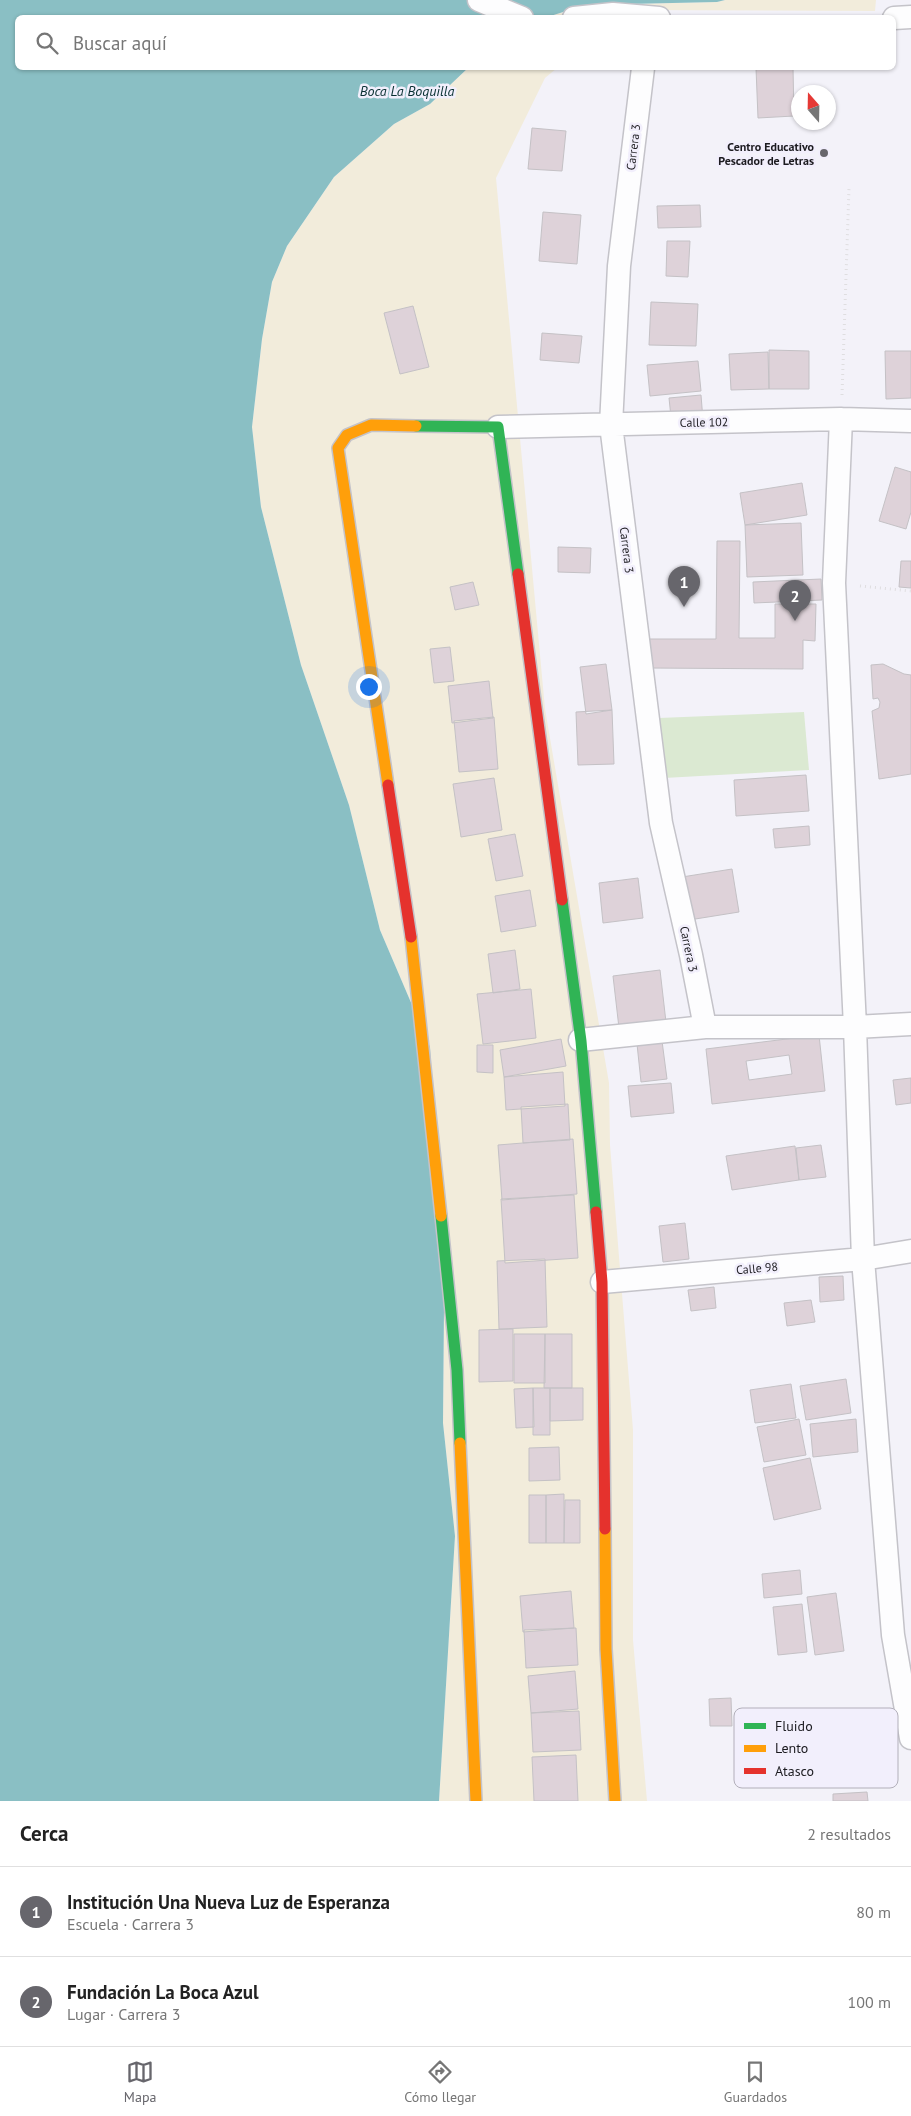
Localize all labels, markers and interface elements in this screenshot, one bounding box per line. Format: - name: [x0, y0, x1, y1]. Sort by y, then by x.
- search box: [15, 15, 896, 70]
- icon: search: [33, 29, 61, 57]
- text: Buscar aquí: [73, 31, 167, 55]
- water label: Boca La Boquilla: [360, 82, 455, 100]
- north arrow: [791, 85, 836, 130]
- street label: Carrera 3: [623, 123, 643, 171]
- place label: Centro Educativo Pescador de Letras: [718, 139, 815, 168]
- marker: Centro Educativo Pescador de Letras: [818, 147, 830, 159]
- street label: Calle 102: [680, 414, 728, 430]
- street label: Carrera 3: [617, 526, 637, 574]
- pin: 1: [668, 566, 700, 607]
- pin: 2: [779, 580, 811, 621]
- your location: [356, 674, 382, 700]
- street label: Carrera 3: [677, 925, 701, 973]
- street label: Calle 98: [735, 1259, 779, 1277]
- legend: [734, 1708, 898, 1788]
- text: Fluido: [775, 1717, 813, 1735]
- text: Lento: [775, 1739, 808, 1757]
- text: Atasco: [775, 1762, 814, 1780]
- text: Cerca: [20, 1820, 69, 1847]
- text: 2 resultados: [807, 1824, 891, 1844]
- text: Institución Una Nueva Luz de Esperanza: [67, 1890, 390, 1914]
- text: 1: [31, 1902, 41, 1922]
- text: 80 m: [856, 1902, 891, 1922]
- text: Escuela · Carrera 3: [67, 1914, 194, 1934]
- text: Fundación La Boca Azul: [67, 1980, 259, 2004]
- text: 2: [31, 1992, 41, 2012]
- text: 100 m: [848, 1992, 891, 2012]
- text: Lugar · Carrera 3: [67, 2004, 181, 2024]
- tab: Mapa: [124, 2058, 156, 2106]
- tab: Cómo llegar: [404, 2058, 476, 2106]
- tab: Guardados: [724, 2058, 787, 2106]

